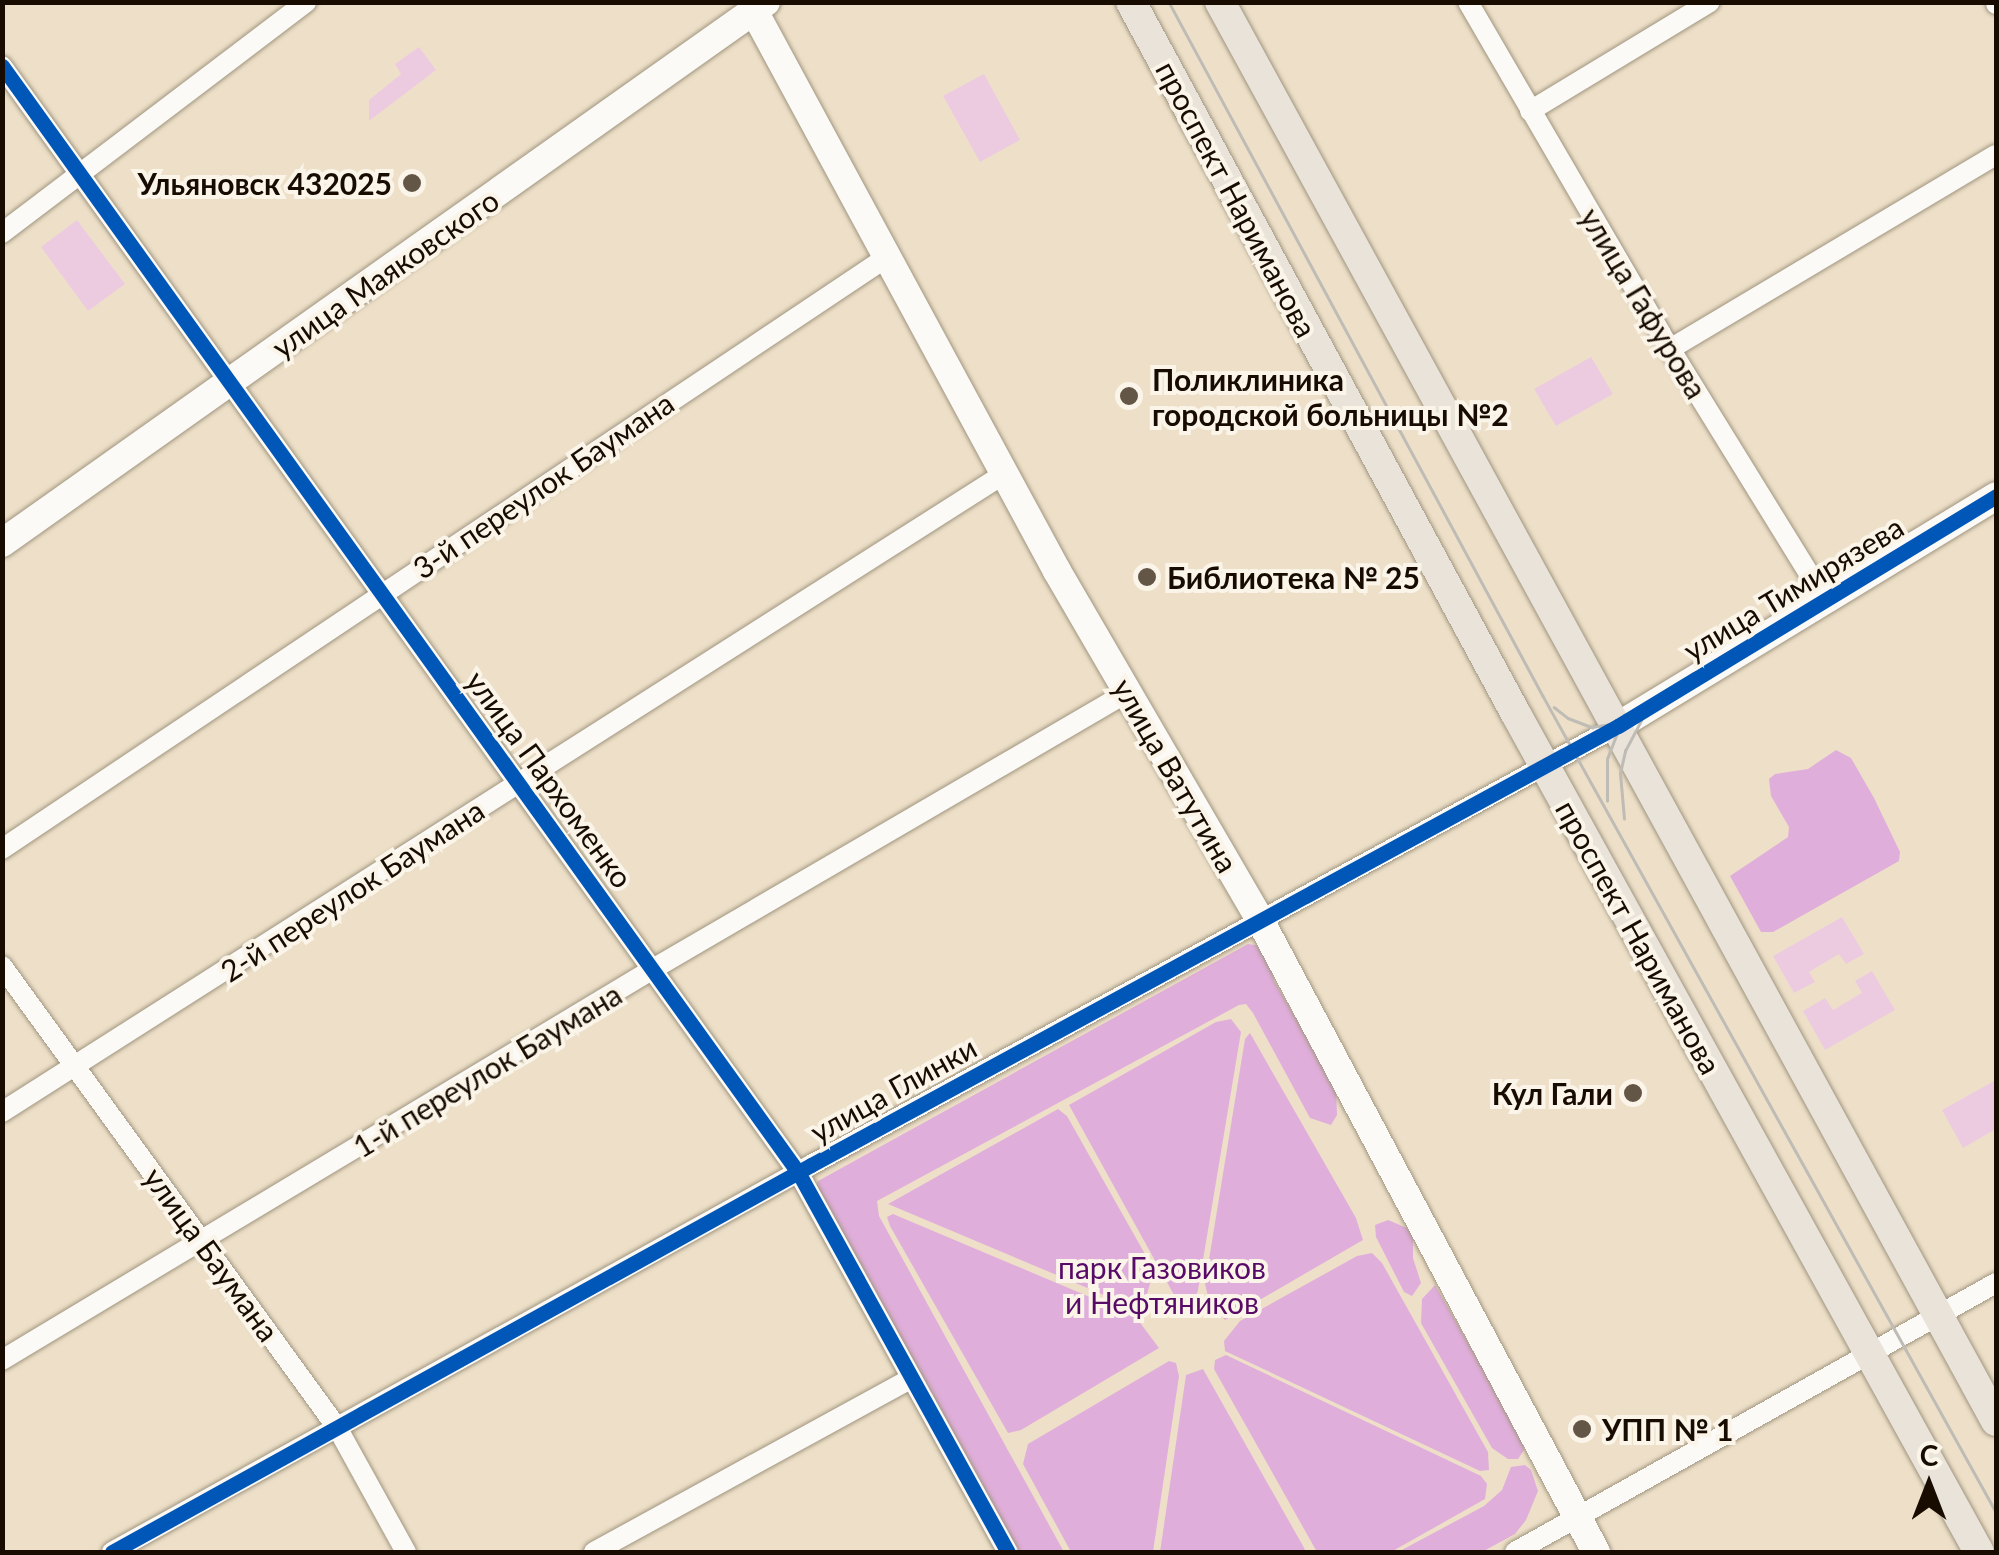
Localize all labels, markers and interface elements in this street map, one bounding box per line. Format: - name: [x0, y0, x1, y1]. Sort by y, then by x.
- street label: проспект Нариманова: [1149, 55, 1325, 343]
- place label: Ульяновск 432025: [138, 165, 392, 201]
- marker: Ульяновск 432025: [401, 172, 423, 194]
- street label: улица Маяковского: [265, 181, 505, 365]
- street label: улица Гафурова: [1573, 201, 1715, 405]
- place label: Поликлиника городской больницы №2: [1152, 361, 1509, 432]
- marker: Поликлиника городской больницы №2: [1116, 383, 1142, 409]
- street label: 3-й переулок Баумана: [406, 384, 680, 586]
- street label: улица Тимирязева: [1676, 508, 1910, 668]
- place label: Библиотека № 25: [1167, 559, 1420, 595]
- marker: Библиотека № 25: [1136, 566, 1158, 588]
- street label: улица Пархоменко: [459, 663, 641, 895]
- street label: улица Ватутина: [1106, 672, 1246, 878]
- street label: 2-й переулок Баумана: [214, 791, 490, 989]
- street label: проспект Нариманова: [1549, 794, 1729, 1080]
- street label: 1-й переулок Баумана: [346, 976, 628, 1164]
- street label: улица Глинки: [804, 1029, 982, 1149]
- place label: Кул Гали: [1492, 1075, 1613, 1111]
- marker: Кул Гали: [1622, 1082, 1644, 1104]
- street label: улица Баумана: [137, 1160, 287, 1348]
- park label: парк Газовиков и Нефтяников: [1058, 1249, 1266, 1320]
- place label: УПП № 1: [1602, 1411, 1733, 1447]
- marker: УПП № 1: [1571, 1418, 1593, 1440]
- north arrow: [1879, 1435, 1979, 1535]
- text: С: [1920, 1438, 1938, 1472]

